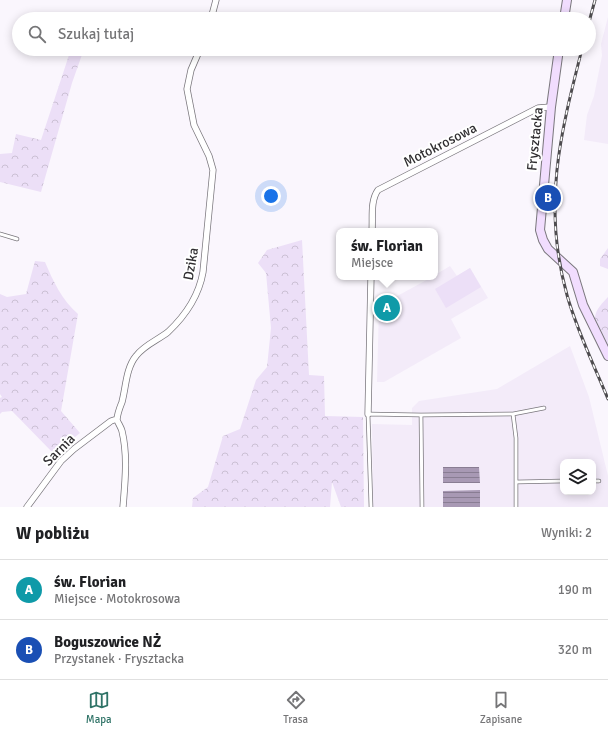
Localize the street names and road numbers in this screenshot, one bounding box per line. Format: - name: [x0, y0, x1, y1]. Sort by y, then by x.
- street label: Frysztacka: [523, 106, 547, 172]
- street label: Motokrosowa: [400, 119, 480, 171]
- street label: Dzika: [180, 246, 202, 282]
- street label: Sarnia: [39, 430, 79, 470]

